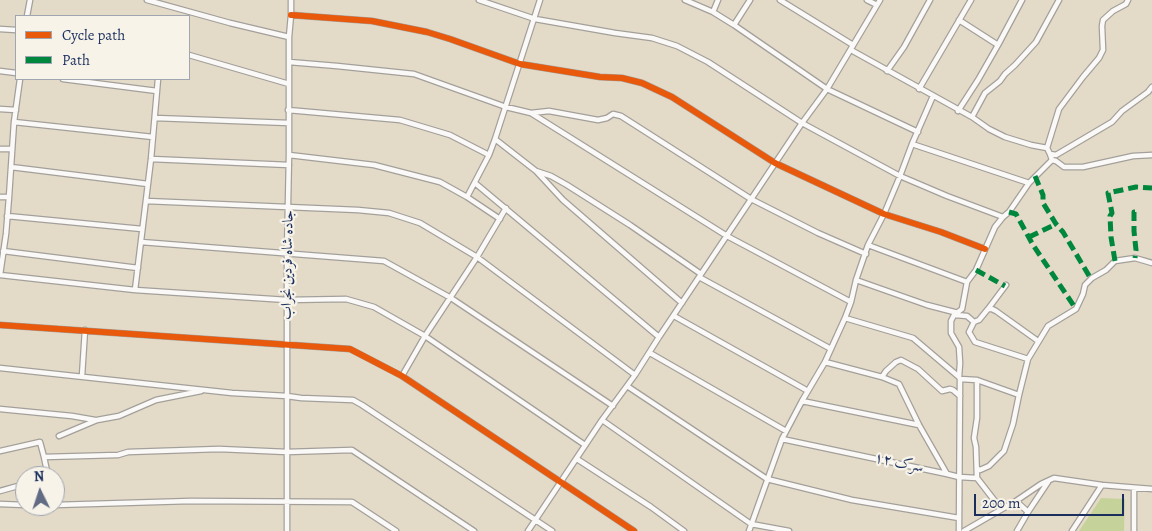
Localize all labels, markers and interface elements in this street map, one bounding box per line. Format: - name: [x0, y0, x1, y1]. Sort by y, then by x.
- legend: [15, 15, 190, 80]
- text: Cycle path: [62, 25, 125, 45]
- text: Path: [62, 50, 90, 70]
- street label: جاده شاه فردین نجراب: [278, 210, 298, 320]
- street label: سرک ۱۲: [873, 449, 925, 477]
- north arrow: [15, 466, 65, 516]
- text: N: [33, 467, 45, 486]
- scale bar: [977, 484, 1127, 516]
- text: 200 m: [982, 493, 1021, 513]

